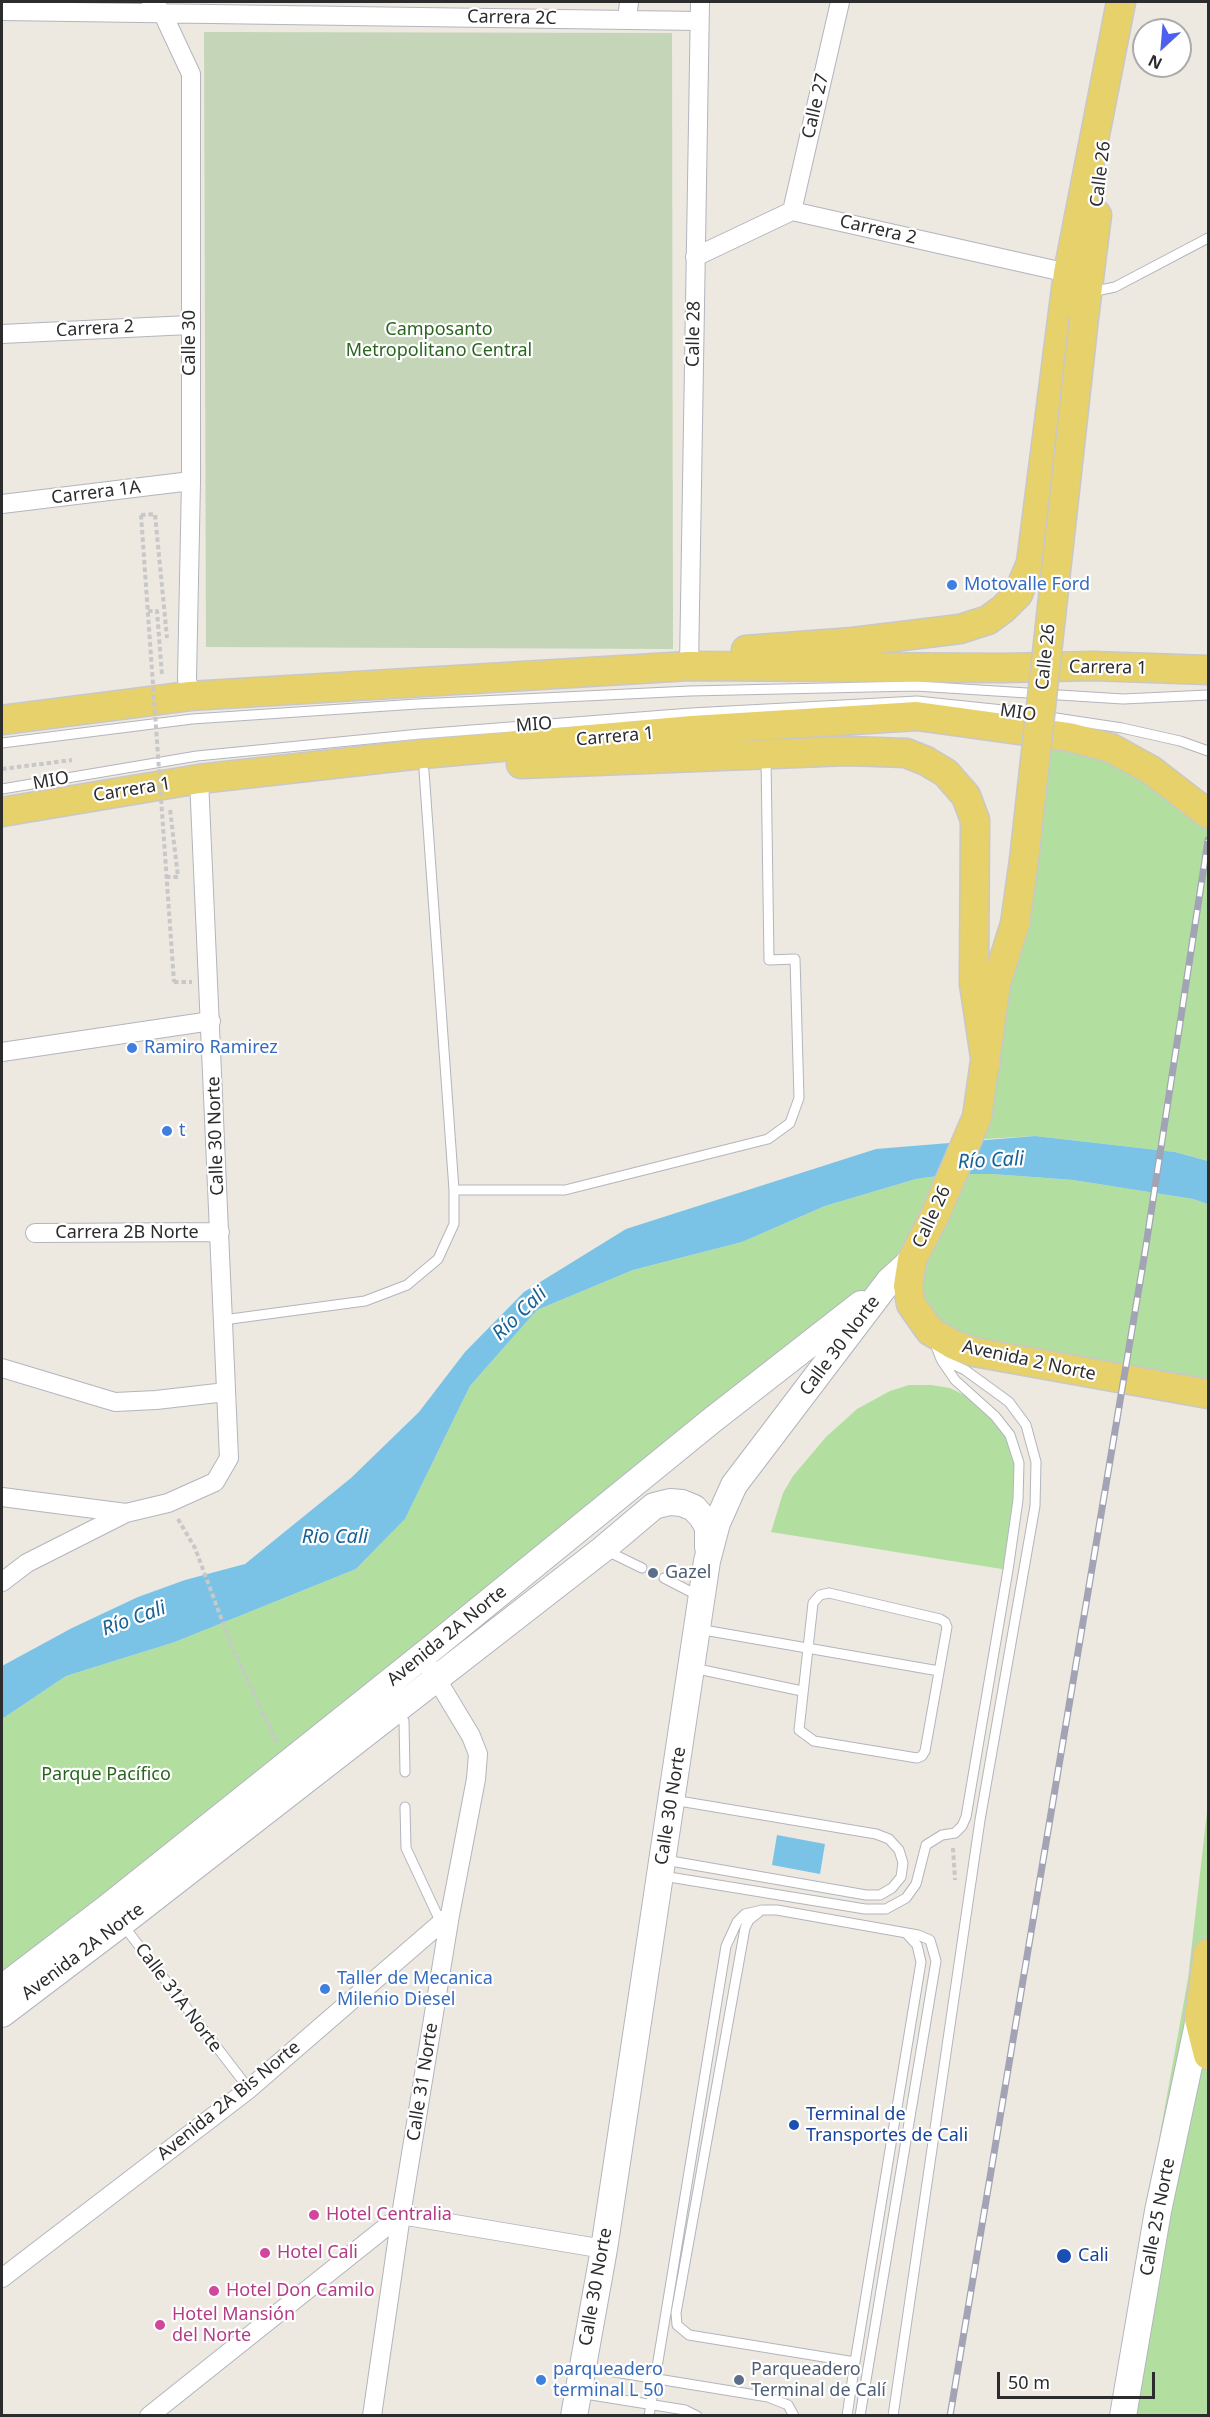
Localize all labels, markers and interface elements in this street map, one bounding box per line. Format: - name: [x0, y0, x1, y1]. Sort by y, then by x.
- street label: Carrera 2C: [467, 6, 557, 30]
- north arrow: [1132, 18, 1192, 78]
- text: N: [1144, 50, 1166, 75]
- street label: Calle 27: [798, 71, 834, 141]
- street label: Calle 26: [1086, 140, 1116, 208]
- street label: Carrera 2: [837, 211, 919, 249]
- street label: Calle 28: [683, 301, 705, 367]
- street label: Calle 30: [179, 310, 201, 376]
- street label: Carrera 2: [55, 316, 135, 342]
- park label: Camposanto Metropolitano Central: [346, 319, 532, 362]
- street label: Carrera 1A: [50, 477, 142, 509]
- place label: Motovalle Ford: [964, 574, 1090, 596]
- marker: Motovalle Ford: [945, 578, 959, 592]
- street label: Calle 26: [1032, 623, 1060, 691]
- street label: Carrera 1: [1069, 657, 1147, 679]
- street label: MIO: [998, 700, 1038, 726]
- street label: MIO: [515, 713, 553, 737]
- street label: Carrera 1: [575, 723, 655, 751]
- street label: MIO: [31, 767, 71, 795]
- street label: Carrera 1: [92, 773, 172, 807]
- place label: Ramiro Ramirez: [144, 1037, 278, 1059]
- marker: Ramiro Ramirez: [125, 1041, 139, 1055]
- street label: Calle 30 Norte: [203, 1076, 229, 1196]
- place label: t: [179, 1120, 185, 1142]
- marker: t: [160, 1124, 174, 1138]
- water label: Río Cali: [957, 1147, 1025, 1175]
- street label: Calle 26: [908, 1182, 956, 1252]
- street label: Carrera 2B Norte: [55, 1222, 199, 1244]
- water label: Río Cali: [488, 1282, 552, 1346]
- street label: Calle 30 Norte: [795, 1292, 885, 1400]
- street label: Avenida 2 Norte: [960, 1336, 1098, 1386]
- water label: Rio Cali: [302, 1525, 368, 1549]
- place label: Gazel: [665, 1562, 711, 1584]
- marker: Gazel: [646, 1566, 660, 1580]
- street label: Avenida 2A Norte: [383, 1581, 511, 1691]
- water label: Río Cali: [99, 1596, 169, 1642]
- street label: Calle 30 Norte: [651, 1745, 691, 1867]
- park label: Parque Pacífico: [41, 1764, 171, 1786]
- street label: Avenida 2A Norte: [18, 1899, 148, 2005]
- street label: Calle 31A Norte: [130, 1939, 226, 2057]
- place label: Taller de Mecanica Milenio Diesel: [337, 1968, 493, 2010]
- marker: Taller de Mecanica Milenio Diesel: [318, 1982, 332, 1996]
- street label: Calle 31 Norte: [403, 2021, 443, 2143]
- street label: Avenida 2A Bis Norte: [153, 2037, 305, 2165]
- place label: Terminal de Transportes de Cali: [806, 2104, 968, 2146]
- marker: Terminal de Transportes de Cali: [787, 2118, 801, 2132]
- street label: Calle 25 Norte: [1136, 2156, 1180, 2278]
- place label: Hotel Centralia: [326, 2204, 452, 2226]
- marker: Hotel Centralia: [307, 2208, 321, 2222]
- street label: Calle 30 Norte: [575, 2226, 617, 2348]
- place label: Hotel Cali: [277, 2242, 358, 2264]
- place label: Cali: [1078, 2245, 1109, 2267]
- marker: Hotel Cali: [258, 2246, 272, 2260]
- marker: Cali: [1055, 2247, 1073, 2265]
- place label: Hotel Don Camilo: [226, 2280, 375, 2302]
- marker: Hotel Don Camilo: [207, 2284, 221, 2298]
- place label: Hotel Mansión del Norte: [172, 2304, 295, 2346]
- marker: Hotel Mansión del Norte: [153, 2318, 167, 2332]
- place label: parqueadero terminal L 50: [553, 2359, 664, 2402]
- place label: Parqueadero Terminal de Calí: [751, 2359, 886, 2402]
- scale bar: [1000, 2360, 1158, 2398]
- text: 50 m: [1008, 2370, 1050, 2394]
- marker: parqueadero terminal L 50: [534, 2373, 548, 2387]
- marker: Parqueadero Terminal de Calí: [732, 2373, 746, 2387]

